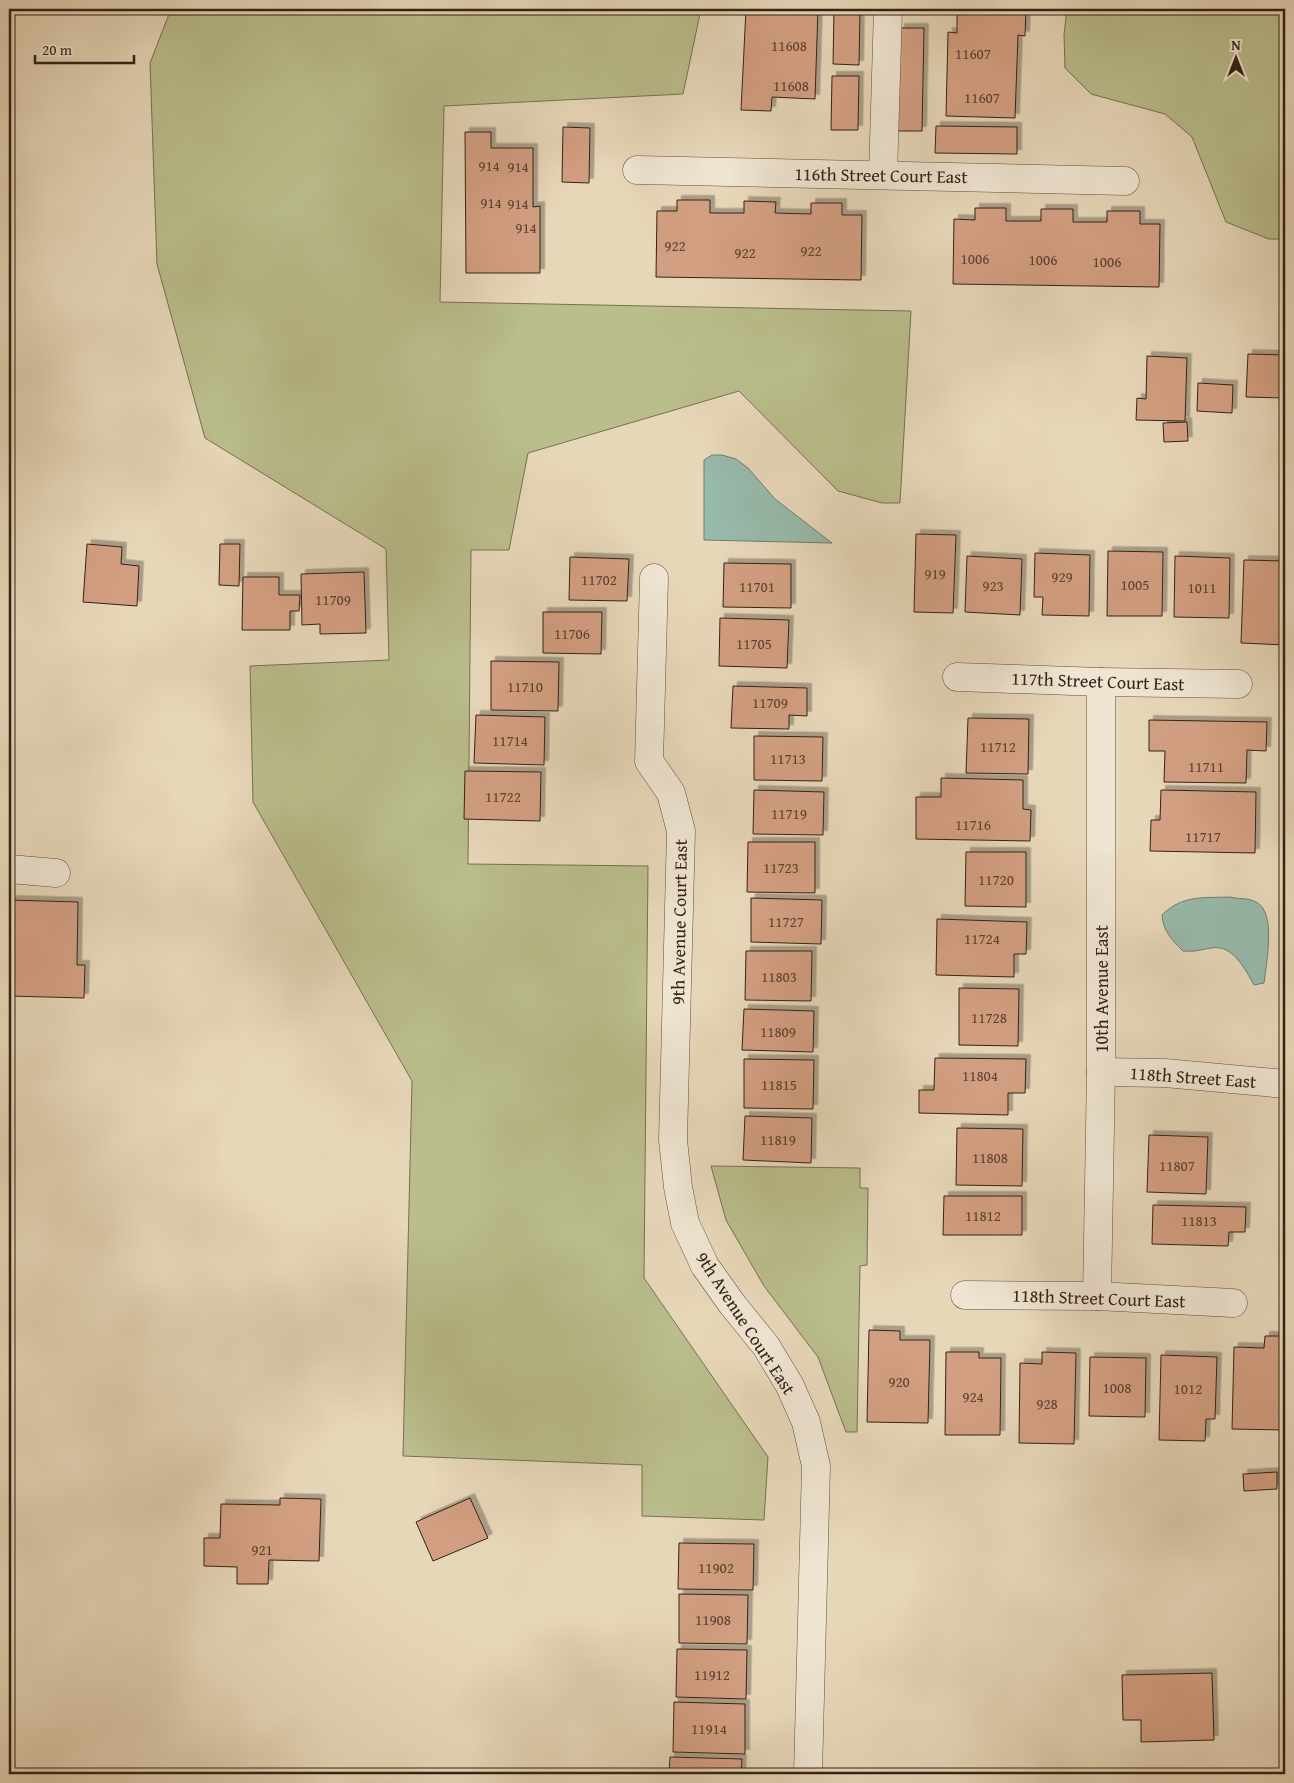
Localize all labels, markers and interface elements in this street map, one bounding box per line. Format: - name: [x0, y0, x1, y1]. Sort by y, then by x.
- scale bar: [35, 32, 134, 64]
- north arrow: [1212, 32, 1262, 82]
- house number: 11608: [771, 35, 807, 56]
- text: N: [1231, 35, 1241, 55]
- text: 20 m: [42, 39, 73, 60]
- house number: 11607: [955, 43, 991, 64]
- house number: 11608: [773, 75, 809, 96]
- house number: 11607: [964, 87, 1000, 108]
- house number: 914: [478, 155, 500, 176]
- house number: 914: [507, 156, 529, 177]
- street label: 116th Street Court East: [794, 160, 969, 190]
- house number: 914: [480, 192, 502, 213]
- house number: 914: [507, 193, 529, 214]
- house number: 914: [515, 217, 537, 238]
- house number: 922: [664, 235, 686, 256]
- house number: 922: [800, 240, 822, 261]
- house number: 922: [734, 242, 756, 263]
- house number: 1006: [961, 248, 989, 269]
- house number: 1006: [1029, 249, 1057, 270]
- house number: 1006: [1093, 251, 1121, 272]
- house number: 919: [924, 563, 946, 584]
- house number: 929: [1051, 566, 1073, 587]
- house number: 11702: [581, 569, 617, 590]
- house number: 1005: [1121, 574, 1149, 595]
- house number: 923: [982, 575, 1004, 596]
- house number: 11701: [739, 576, 775, 597]
- house number: 1011: [1188, 577, 1216, 598]
- house number: 11709: [315, 589, 351, 610]
- house number: 11706: [554, 623, 590, 644]
- house number: 11705: [736, 633, 772, 654]
- street label: 117th Street Court East: [1011, 664, 1186, 698]
- house number: 11710: [507, 676, 543, 697]
- house number: 11709: [752, 692, 788, 713]
- house number: 11714: [492, 730, 528, 751]
- house number: 11712: [980, 736, 1016, 757]
- house number: 11713: [770, 748, 806, 769]
- house number: 11711: [1188, 756, 1224, 777]
- house number: 11722: [485, 786, 521, 807]
- house number: 11719: [771, 803, 807, 824]
- house number: 11716: [955, 814, 991, 835]
- house number: 11717: [1185, 826, 1221, 847]
- street label: 9th Avenue Court East: [664, 838, 694, 1005]
- house number: 11723: [763, 857, 799, 878]
- house number: 11720: [978, 869, 1014, 890]
- house number: 11727: [768, 911, 804, 932]
- street label: 10th Avenue East: [1088, 924, 1115, 1053]
- house number: 11724: [964, 928, 1000, 949]
- house number: 11803: [761, 966, 797, 987]
- house number: 11728: [971, 1007, 1007, 1028]
- house number: 11809: [760, 1021, 796, 1042]
- street label: 118th Street East: [1129, 1059, 1258, 1095]
- house number: 11804: [962, 1065, 998, 1086]
- house number: 11815: [761, 1074, 797, 1095]
- house number: 11819: [760, 1129, 796, 1150]
- house number: 11808: [972, 1147, 1008, 1168]
- house number: 11807: [1159, 1155, 1195, 1176]
- house number: 11812: [965, 1205, 1001, 1226]
- house number: 11813: [1181, 1210, 1217, 1231]
- street label: 9th Avenue Court East: [689, 1246, 803, 1400]
- street label: 118th Street Court East: [1012, 1281, 1187, 1315]
- house number: 920: [888, 1371, 910, 1392]
- house number: 1008: [1103, 1377, 1131, 1398]
- house number: 1012: [1174, 1378, 1202, 1399]
- house number: 924: [962, 1386, 984, 1407]
- house number: 928: [1036, 1393, 1058, 1414]
- house number: 921: [251, 1539, 273, 1560]
- house number: 11902: [698, 1557, 734, 1578]
- house number: 11908: [695, 1609, 731, 1630]
- house number: 11912: [694, 1664, 730, 1685]
- house number: 11914: [691, 1718, 727, 1739]

